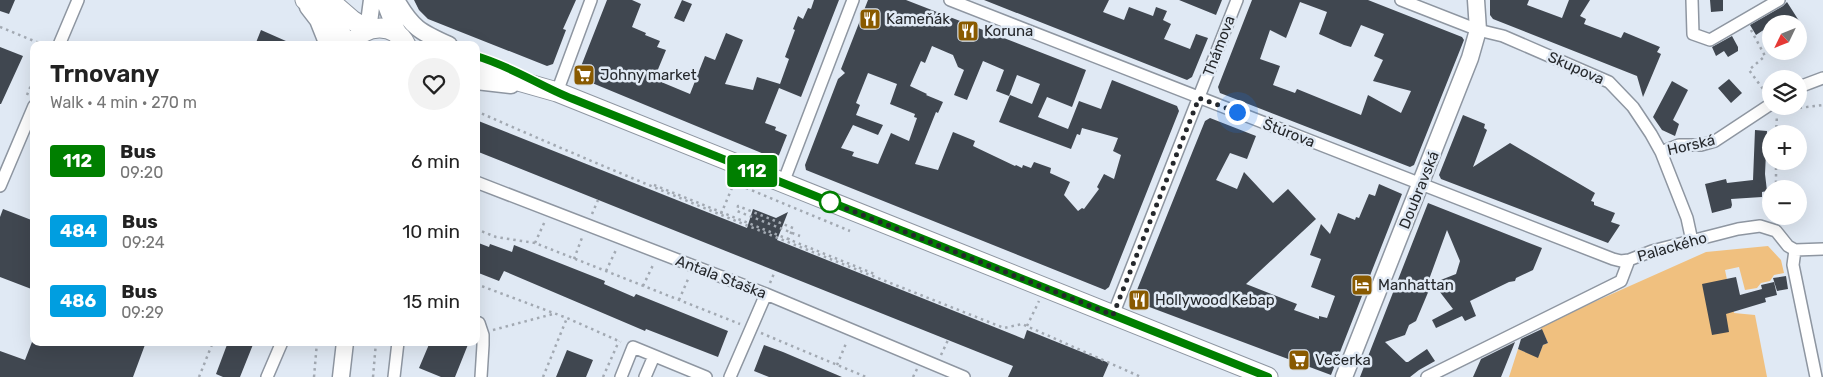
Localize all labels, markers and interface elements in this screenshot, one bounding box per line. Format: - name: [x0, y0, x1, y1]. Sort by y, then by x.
- restaurant icon: Kameňák: [858, 7, 882, 31]
- place label: Kameňák: [886, 10, 950, 28]
- street label: Thámova: [1199, 13, 1239, 79]
- north arrow: [1762, 15, 1808, 60]
- map controls: [1762, 15, 1807, 225]
- restaurant icon: Koruna: [956, 19, 980, 43]
- place label: Koruna: [984, 22, 1033, 40]
- street label: Skupova: [1545, 48, 1607, 88]
- button: heart: [408, 58, 460, 110]
- text: Trnovany: [50, 60, 159, 88]
- supermarket icon: Johny market: [572, 63, 596, 87]
- place label: Johny market: [600, 66, 697, 84]
- button: layers: [1762, 70, 1807, 115]
- text: Walk · 4 min · 270 m: [50, 93, 197, 112]
- your location: [1225, 100, 1250, 125]
- street label: Štúrova: [1260, 115, 1318, 151]
- button: +: [1762, 125, 1807, 170]
- street label: Horská: [1665, 131, 1717, 159]
- text: Bus: [120, 140, 156, 163]
- street label: Doubravská: [1395, 149, 1443, 231]
- text: 112: [63, 150, 92, 172]
- text: 6 min: [411, 150, 460, 173]
- line badge: 112: [723, 155, 781, 187]
- text: 112: [737, 160, 767, 182]
- text: 09:20: [120, 163, 163, 182]
- button: −: [1762, 180, 1807, 225]
- unlabelled marker: [819, 191, 841, 213]
- text: Bus: [122, 210, 158, 233]
- text: 484: [60, 220, 97, 242]
- text: 10 min: [402, 220, 460, 243]
- street label: Palackého: [1635, 228, 1709, 266]
- text: 09:24: [122, 233, 165, 252]
- street label: Antala Staška: [673, 251, 769, 303]
- hotel icon: Manhattan: [1350, 273, 1374, 297]
- place label: Manhattan: [1378, 276, 1454, 294]
- text: Bus: [121, 280, 157, 303]
- restaurant icon: Hollywood Kebap: [1127, 288, 1151, 312]
- text: 486: [60, 290, 96, 312]
- text: 15 min: [403, 290, 460, 313]
- place label: Hollywood Kebap: [1155, 291, 1275, 309]
- text: 09:29: [121, 303, 164, 322]
- supermarket icon: Večerka: [1287, 348, 1311, 372]
- place label: Večerka: [1315, 351, 1371, 369]

